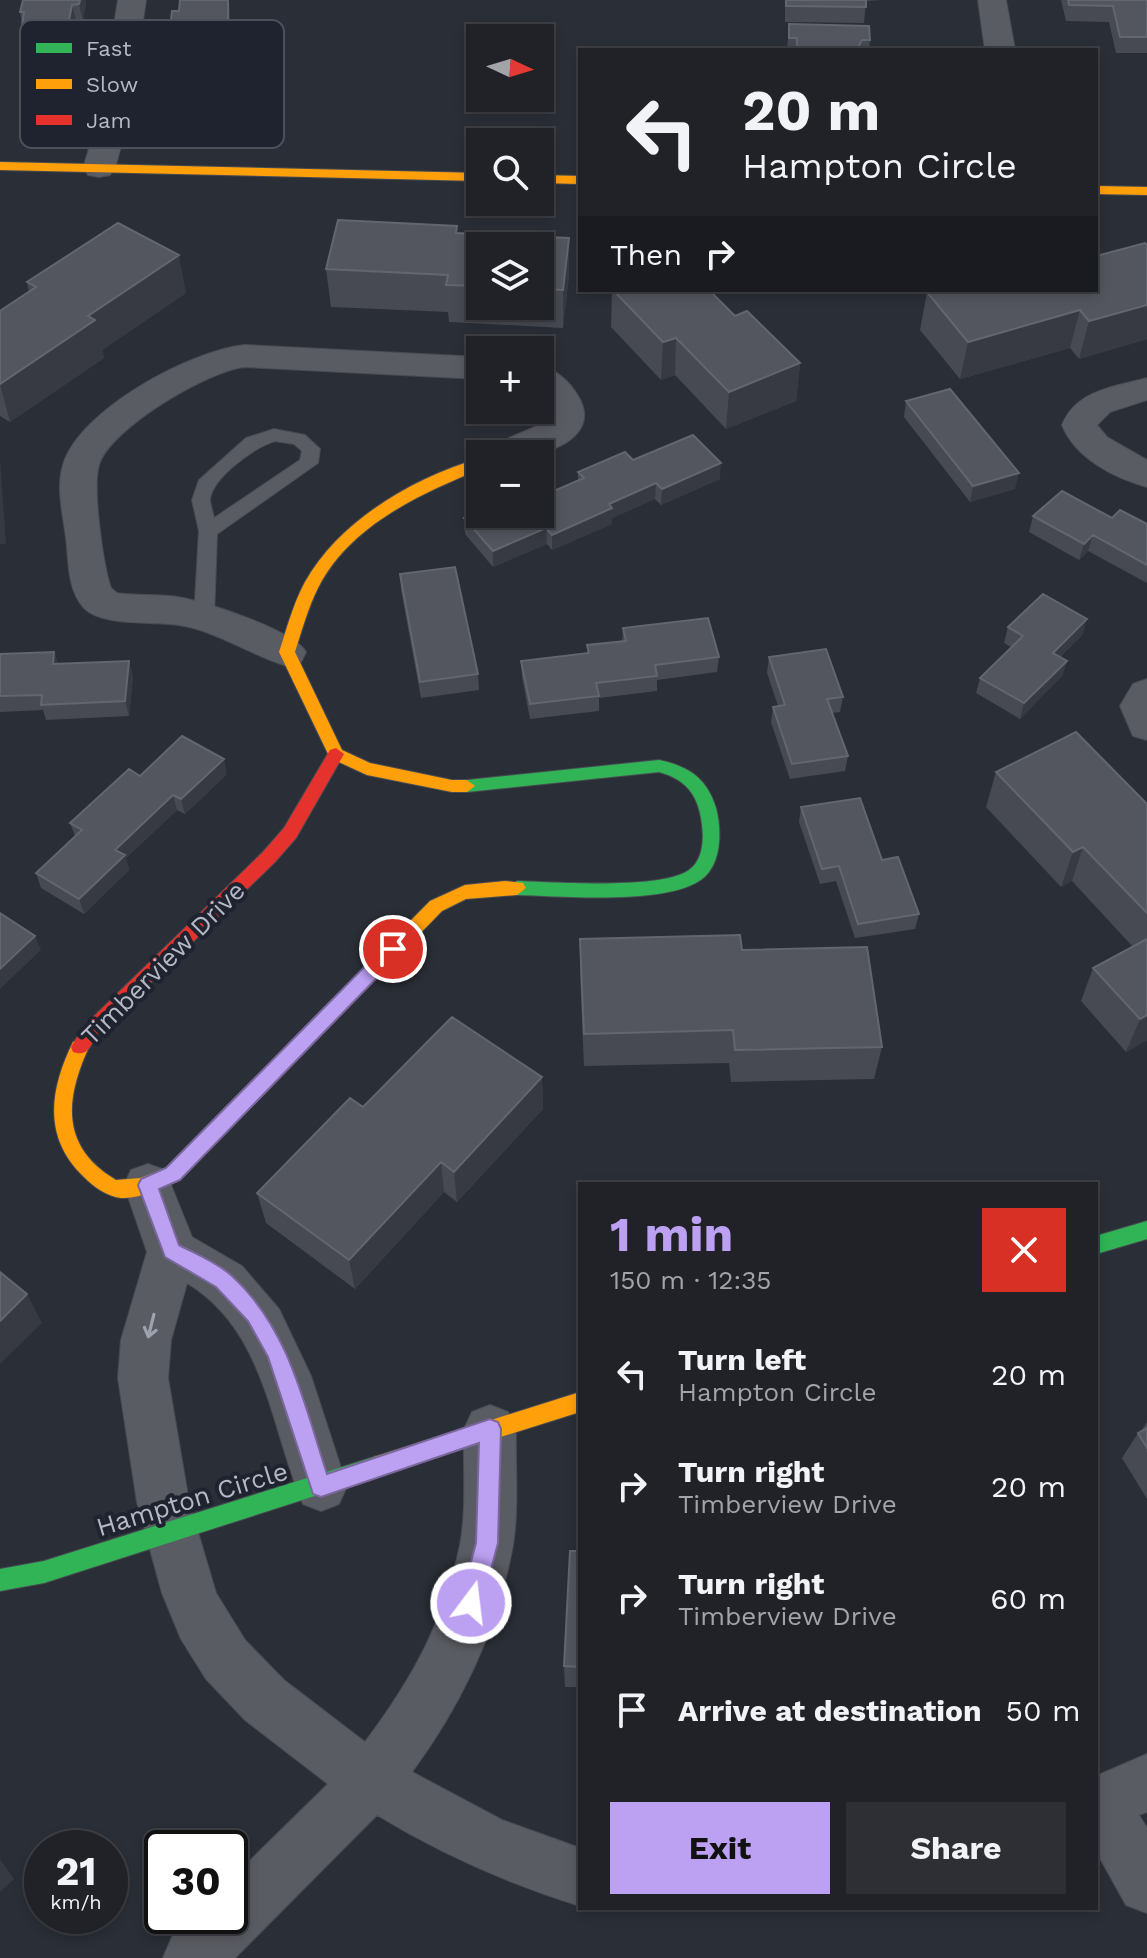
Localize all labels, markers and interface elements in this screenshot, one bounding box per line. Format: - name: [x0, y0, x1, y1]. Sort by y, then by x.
- legend: [20, 20, 284, 148]
- north arrow: [466, 24, 554, 112]
- map controls: [466, 24, 554, 528]
- text: Fast: [86, 36, 132, 61]
- text: Slow: [86, 72, 138, 97]
- text: 20 m: [742, 78, 880, 144]
- icon: left: [610, 80, 714, 184]
- text: Jam: [86, 108, 131, 133]
- button: search: [466, 128, 554, 216]
- text: Hampton Circle: [742, 145, 1017, 187]
- button: layers: [466, 232, 554, 320]
- icon: right: [698, 232, 742, 276]
- text: Then: [610, 237, 682, 272]
- button: +: [466, 336, 554, 424]
- button: −: [466, 440, 554, 528]
- street label: Timberview Drive: [75, 875, 251, 1051]
- pin: [359, 915, 427, 983]
- icon: arrive: [371, 927, 415, 971]
- text: 1 min: [610, 1206, 733, 1263]
- button: close: [982, 1208, 1066, 1292]
- text: 150 m · 12:35: [610, 1265, 771, 1295]
- one-way arrow: [143, 1312, 158, 1338]
- text: Turn left: [678, 1342, 806, 1377]
- icon: left: [610, 1352, 654, 1396]
- text: 20 m: [991, 1357, 1066, 1392]
- text: Hampton Circle: [678, 1377, 876, 1407]
- text: Turn right: [678, 1454, 824, 1489]
- street label: Hampton Circle: [93, 1456, 291, 1542]
- icon: right: [610, 1464, 654, 1508]
- text: 20 m: [991, 1469, 1066, 1504]
- text: Timberview Drive: [678, 1489, 897, 1519]
- position arrow: [429, 1561, 513, 1645]
- text: Turn right: [678, 1566, 824, 1601]
- icon: right: [610, 1576, 654, 1620]
- text: 60 m: [990, 1581, 1066, 1616]
- text: Timberview Drive: [678, 1601, 897, 1631]
- icon: arrive: [610, 1688, 654, 1732]
- text: Arrive at destination: [678, 1693, 982, 1728]
- text: 50 m: [1006, 1693, 1081, 1728]
- button: Exit: [610, 1802, 830, 1894]
- button: Share: [846, 1802, 1066, 1894]
- speed limit sign: 30: [144, 1830, 248, 1934]
- text: 21: [55, 1848, 97, 1895]
- text: km/h: [50, 1890, 102, 1914]

